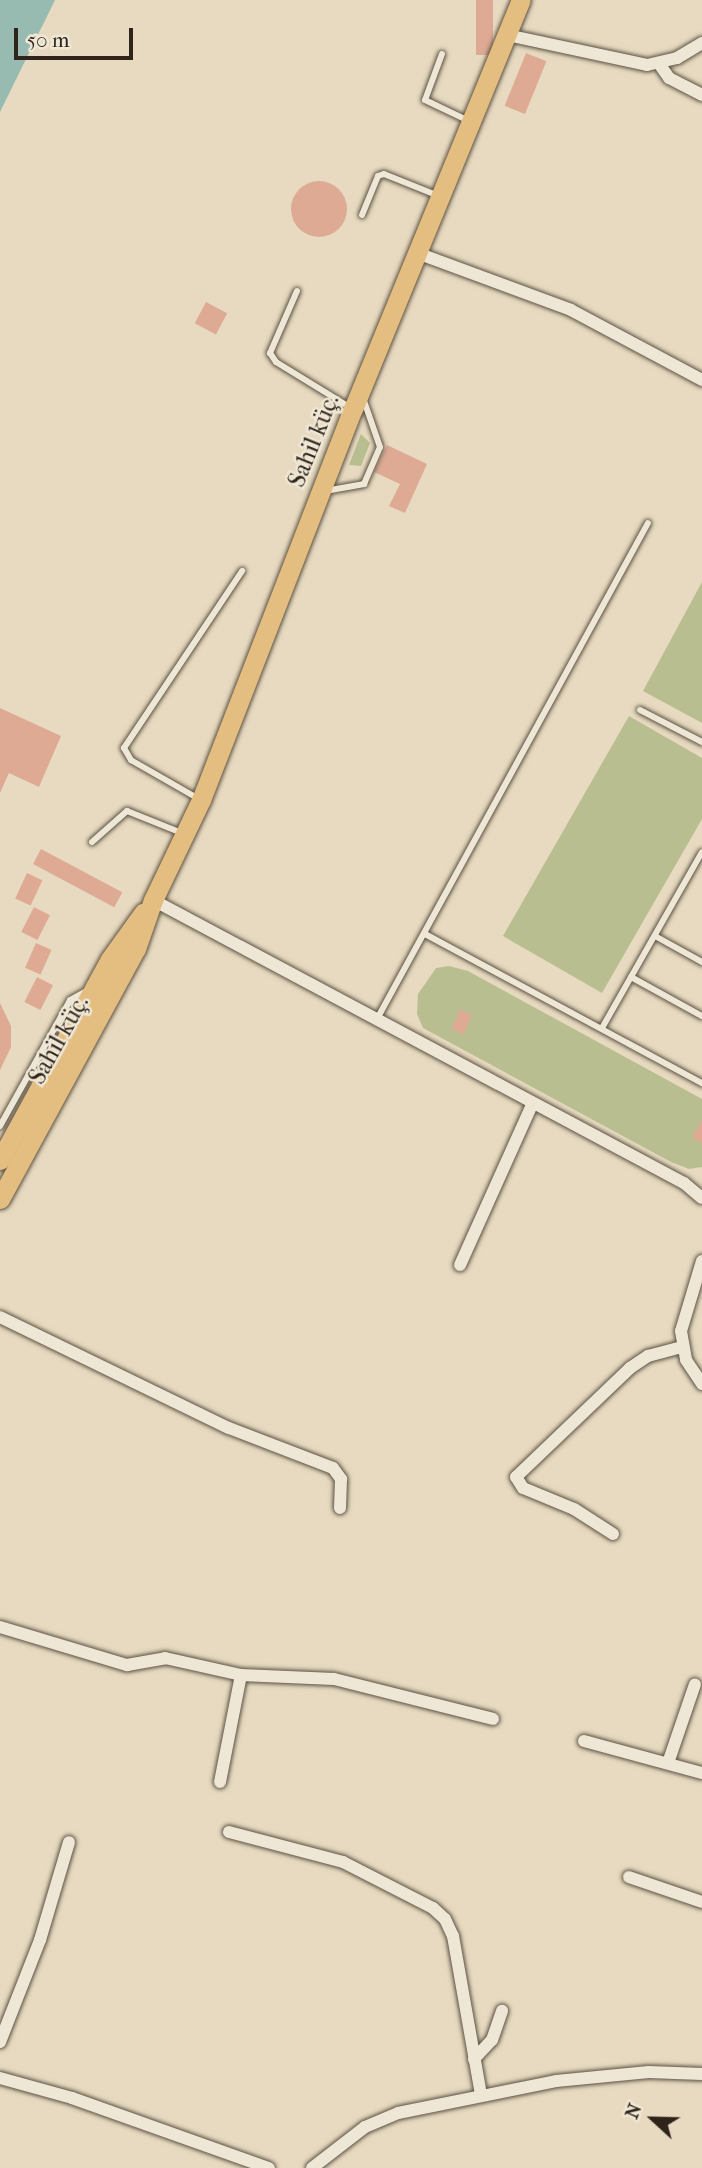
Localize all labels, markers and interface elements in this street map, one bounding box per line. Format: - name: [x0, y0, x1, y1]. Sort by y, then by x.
- scale bar: [18, 14, 136, 58]
- text: 50 m: [27, 28, 70, 52]
- street label: Sahil küç.: [282, 391, 346, 491]
- street label: Sahil küç.: [23, 991, 95, 1089]
- north arrow: [618, 2084, 688, 2154]
- text: N: [621, 2100, 646, 2122]

